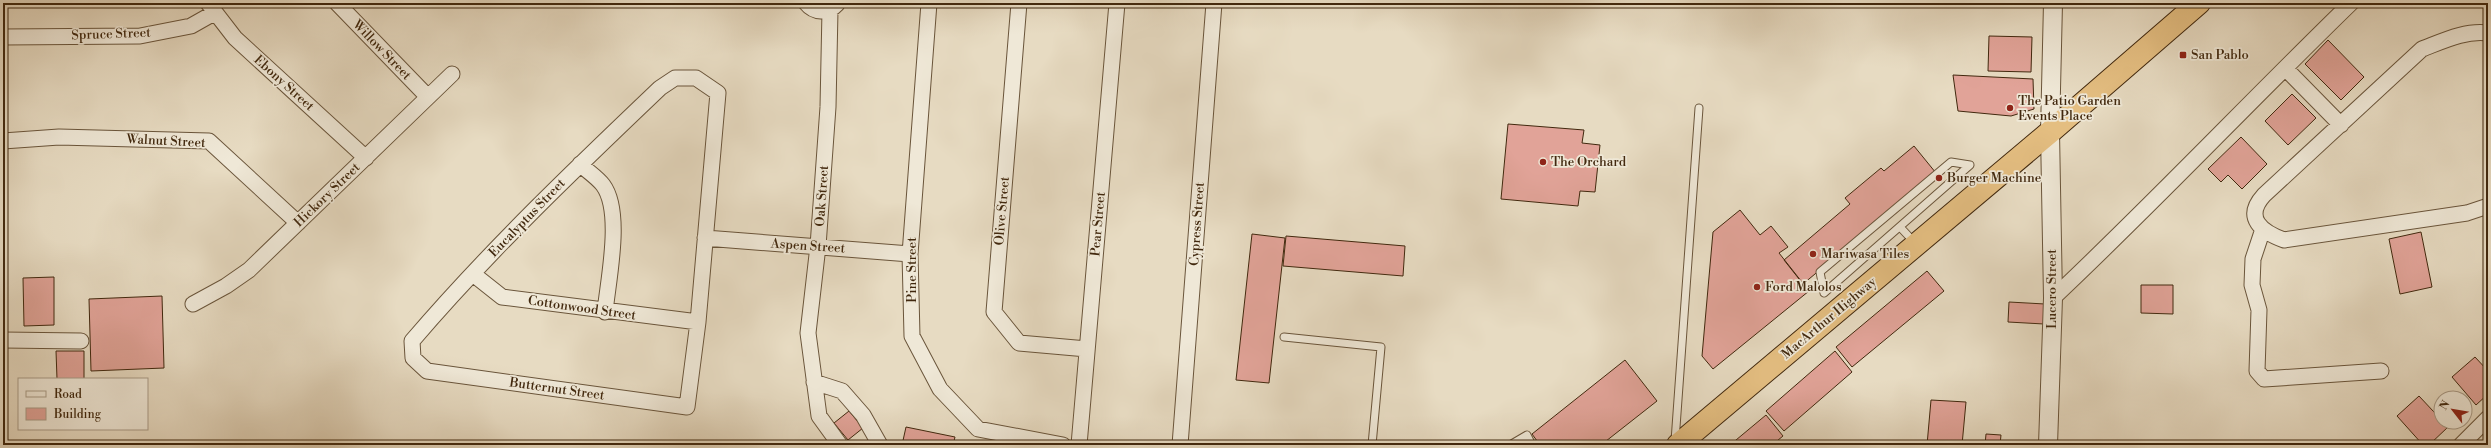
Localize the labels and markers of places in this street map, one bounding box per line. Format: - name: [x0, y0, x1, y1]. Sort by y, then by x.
- place label: San Pablo: [2191, 47, 2249, 63]
- marker: San Pablo: [2178, 50, 2188, 60]
- place label: The Patio Garden Events Place: [2018, 93, 2121, 124]
- marker: The Patio Garden Events Place: [2005, 103, 2015, 113]
- place label: The Orchard: [1551, 154, 1627, 170]
- marker: The Orchard: [1538, 157, 1548, 167]
- place label: Burger Machine: [1946, 170, 2042, 186]
- marker: Burger Machine: [1934, 173, 1944, 183]
- place label: Mariwasa Tiles: [1821, 246, 1910, 262]
- marker: Mariwasa Tiles: [1808, 249, 1818, 259]
- place label: Ford Malolos: [1765, 279, 1842, 295]
- marker: Ford Malolos: [1752, 282, 1762, 292]

